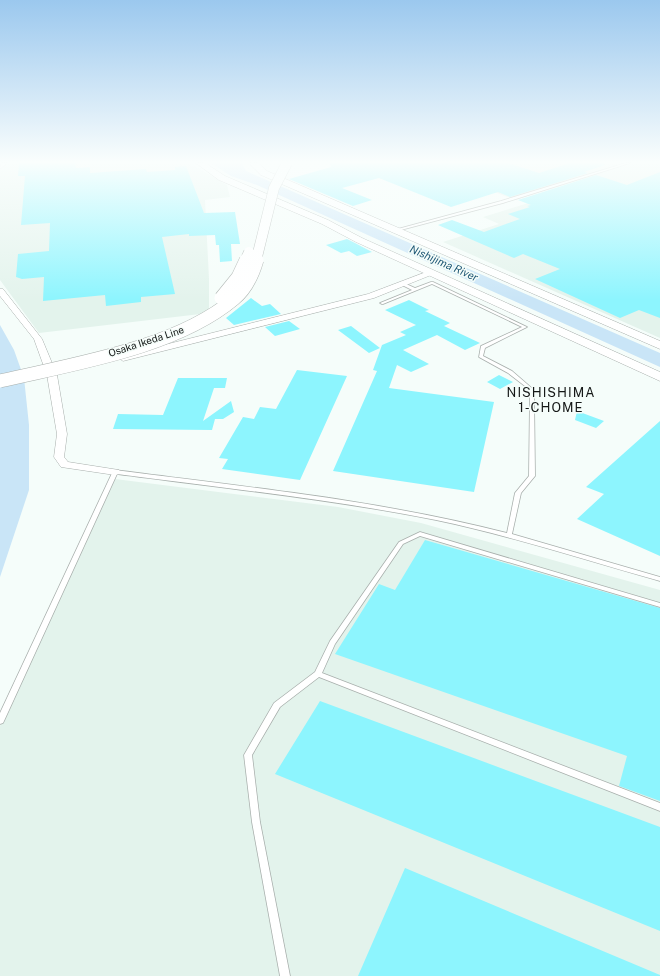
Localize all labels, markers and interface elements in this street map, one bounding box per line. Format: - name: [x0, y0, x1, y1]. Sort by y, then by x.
- water label: Nishijima River: [408, 243, 481, 284]
- street label: Osaka Ikeda Line: [107, 323, 186, 359]
- district label: NISHISHIMA 1-CHOME: [507, 385, 595, 415]

